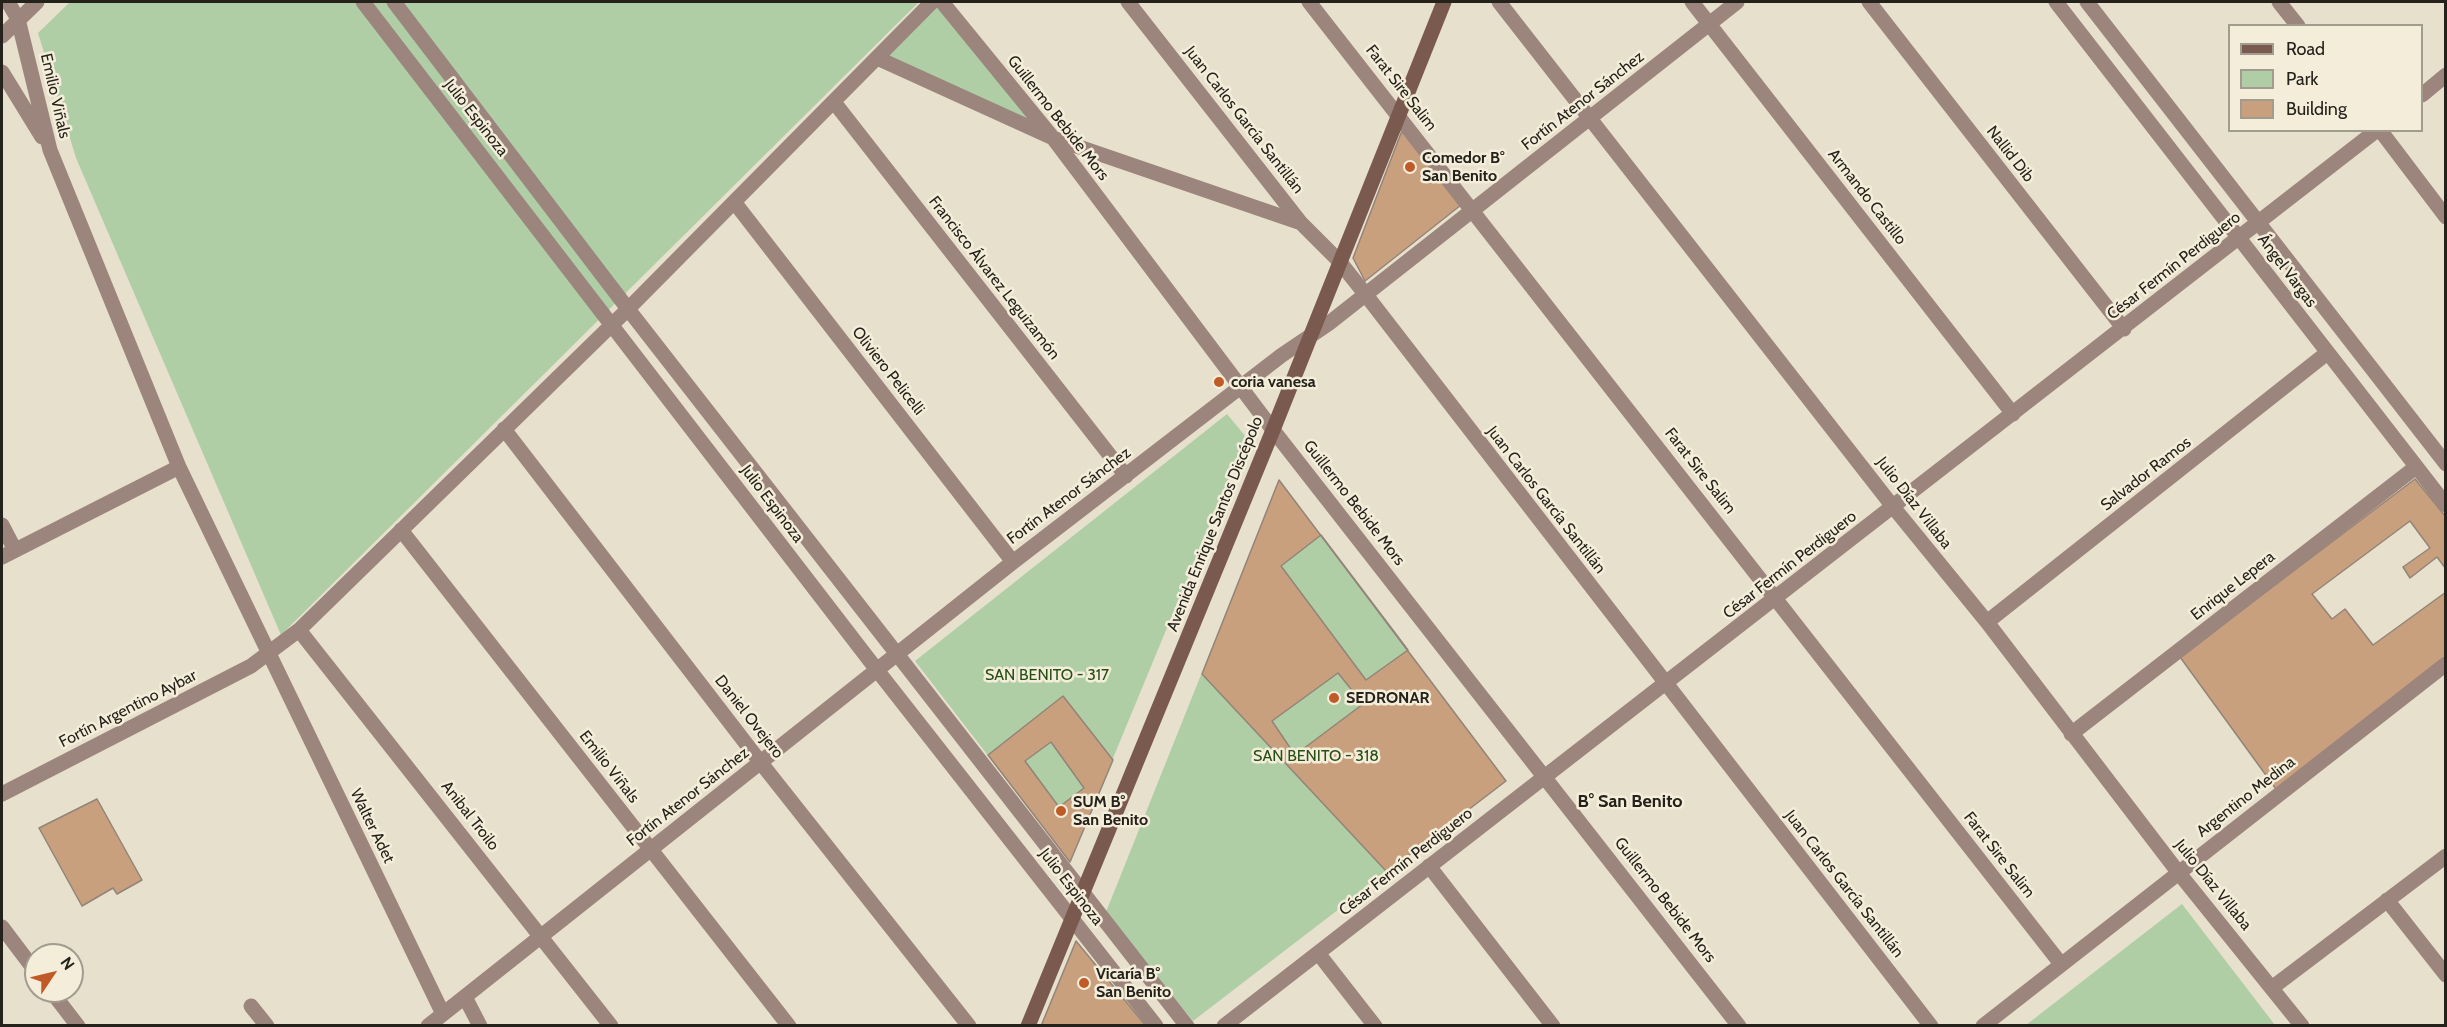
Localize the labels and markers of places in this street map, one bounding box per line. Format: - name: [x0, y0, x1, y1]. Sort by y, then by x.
- place label: Comedor B° San Benito: [1422, 148, 1505, 186]
- marker: Comedor B° San Benito: [1403, 160, 1417, 174]
- place label: coria vanesa: [1231, 372, 1316, 392]
- marker: coria vanesa: [1212, 375, 1226, 389]
- place label: SEDRONAR: [1346, 688, 1429, 708]
- marker: SEDRONAR: [1327, 691, 1341, 705]
- place label: SUM B° San Benito: [1073, 792, 1148, 830]
- marker: SUM B° San Benito: [1054, 804, 1068, 818]
- place label: Vicaría B° San Benito: [1096, 964, 1171, 1002]
- marker: Vicaría B° San Benito: [1077, 976, 1091, 990]

